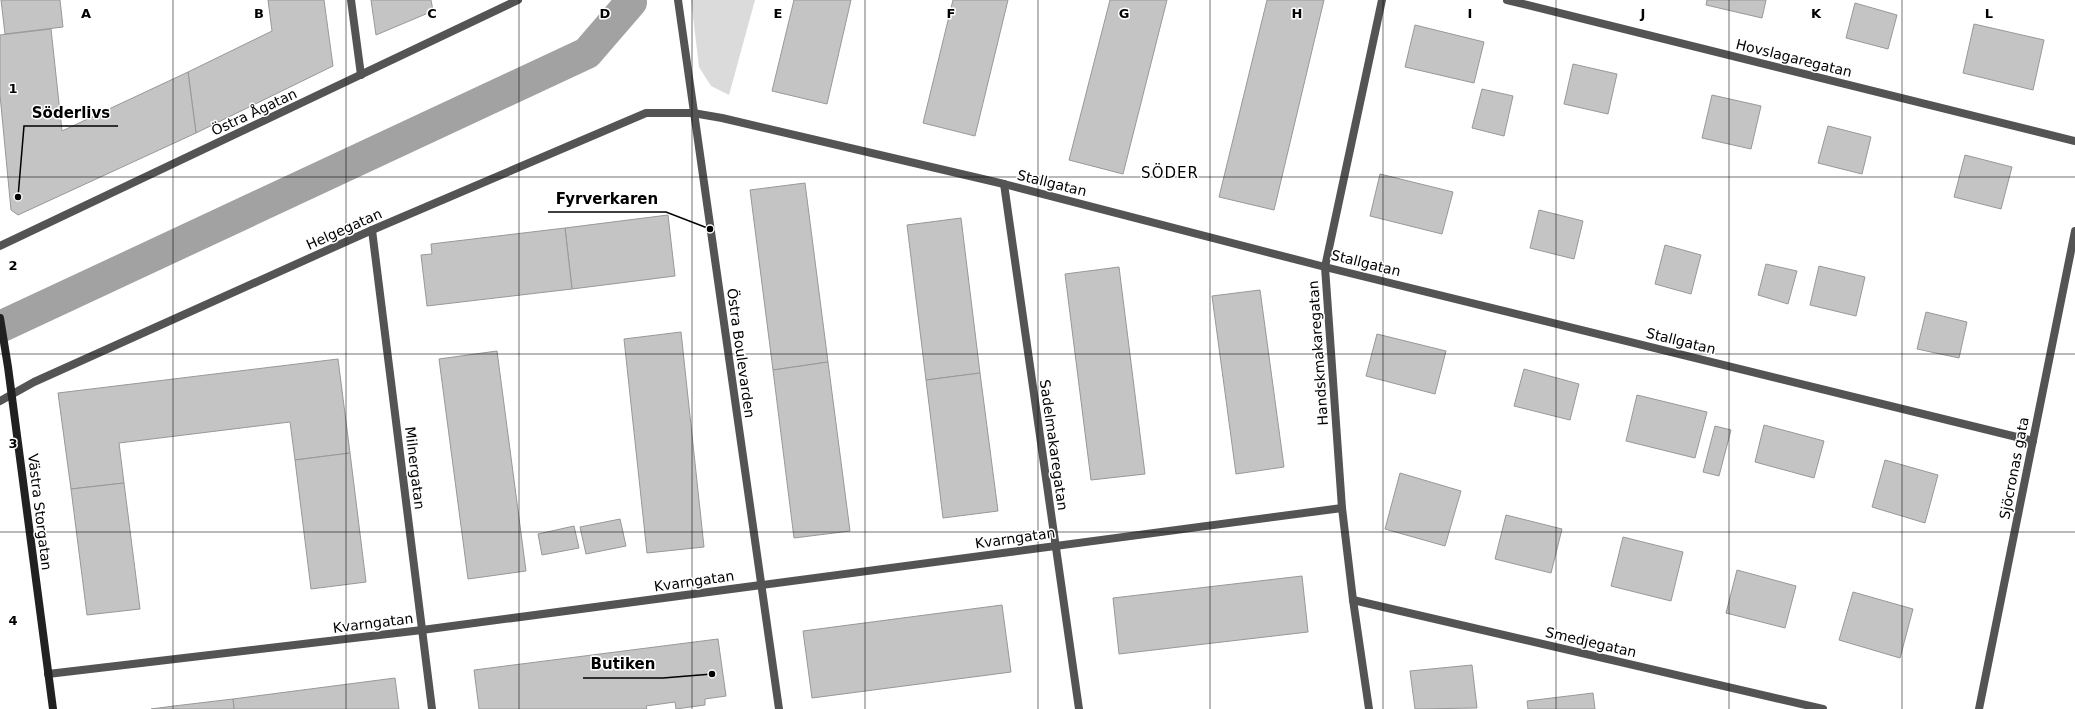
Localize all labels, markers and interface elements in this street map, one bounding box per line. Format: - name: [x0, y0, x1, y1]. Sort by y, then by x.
- text: A: [81, 6, 91, 21]
- text: B: [254, 6, 264, 21]
- text: C: [427, 6, 437, 21]
- text: D: [600, 6, 611, 21]
- text: E: [774, 6, 782, 21]
- text: F: [947, 6, 955, 21]
- text: G: [1119, 6, 1129, 21]
- text: H: [1292, 6, 1302, 21]
- text: I: [1468, 6, 1472, 21]
- text: J: [1640, 6, 1645, 21]
- text: K: [1811, 6, 1822, 21]
- text: L: [1985, 6, 1993, 21]
- street label: Hovslagaregatan: [1734, 36, 1854, 80]
- text: 1: [8, 81, 18, 96]
- street label: Östra Ågatan: [208, 84, 299, 139]
- callout: Söderlivs: [24, 99, 118, 126]
- text: Söderlivs: [32, 104, 110, 122]
- district label: SÖDER: [1141, 163, 1199, 182]
- street label: Stallgatan: [1016, 167, 1088, 199]
- callout: Fyrverkaren: [548, 185, 666, 212]
- text: Fyrverkaren: [556, 190, 658, 208]
- street label: Helgegatan: [304, 205, 384, 253]
- street label: Stallgatan: [1330, 247, 1402, 279]
- text: 2: [8, 258, 18, 273]
- street label: Handskmakaregatan: [1305, 280, 1331, 426]
- street label: Östra Boulevarden: [724, 287, 759, 419]
- street label: Stallgatan: [1645, 325, 1717, 357]
- street label: Sadelmakaregatan: [1037, 379, 1071, 511]
- street label: Sjöcronas gata: [1996, 416, 2032, 520]
- street label: Milnergatan: [402, 426, 428, 510]
- text: 3: [8, 436, 18, 451]
- street label: Västra Storgatan: [25, 453, 55, 571]
- street label: Kvarngatan: [974, 524, 1056, 552]
- street label: Kvarngatan: [653, 567, 735, 595]
- street label: Kvarngatan: [332, 610, 414, 636]
- text: 4: [8, 613, 18, 628]
- street label: Smedjegatan: [1544, 624, 1638, 660]
- callout: Butiken: [583, 651, 663, 678]
- text: Butiken: [591, 655, 655, 673]

